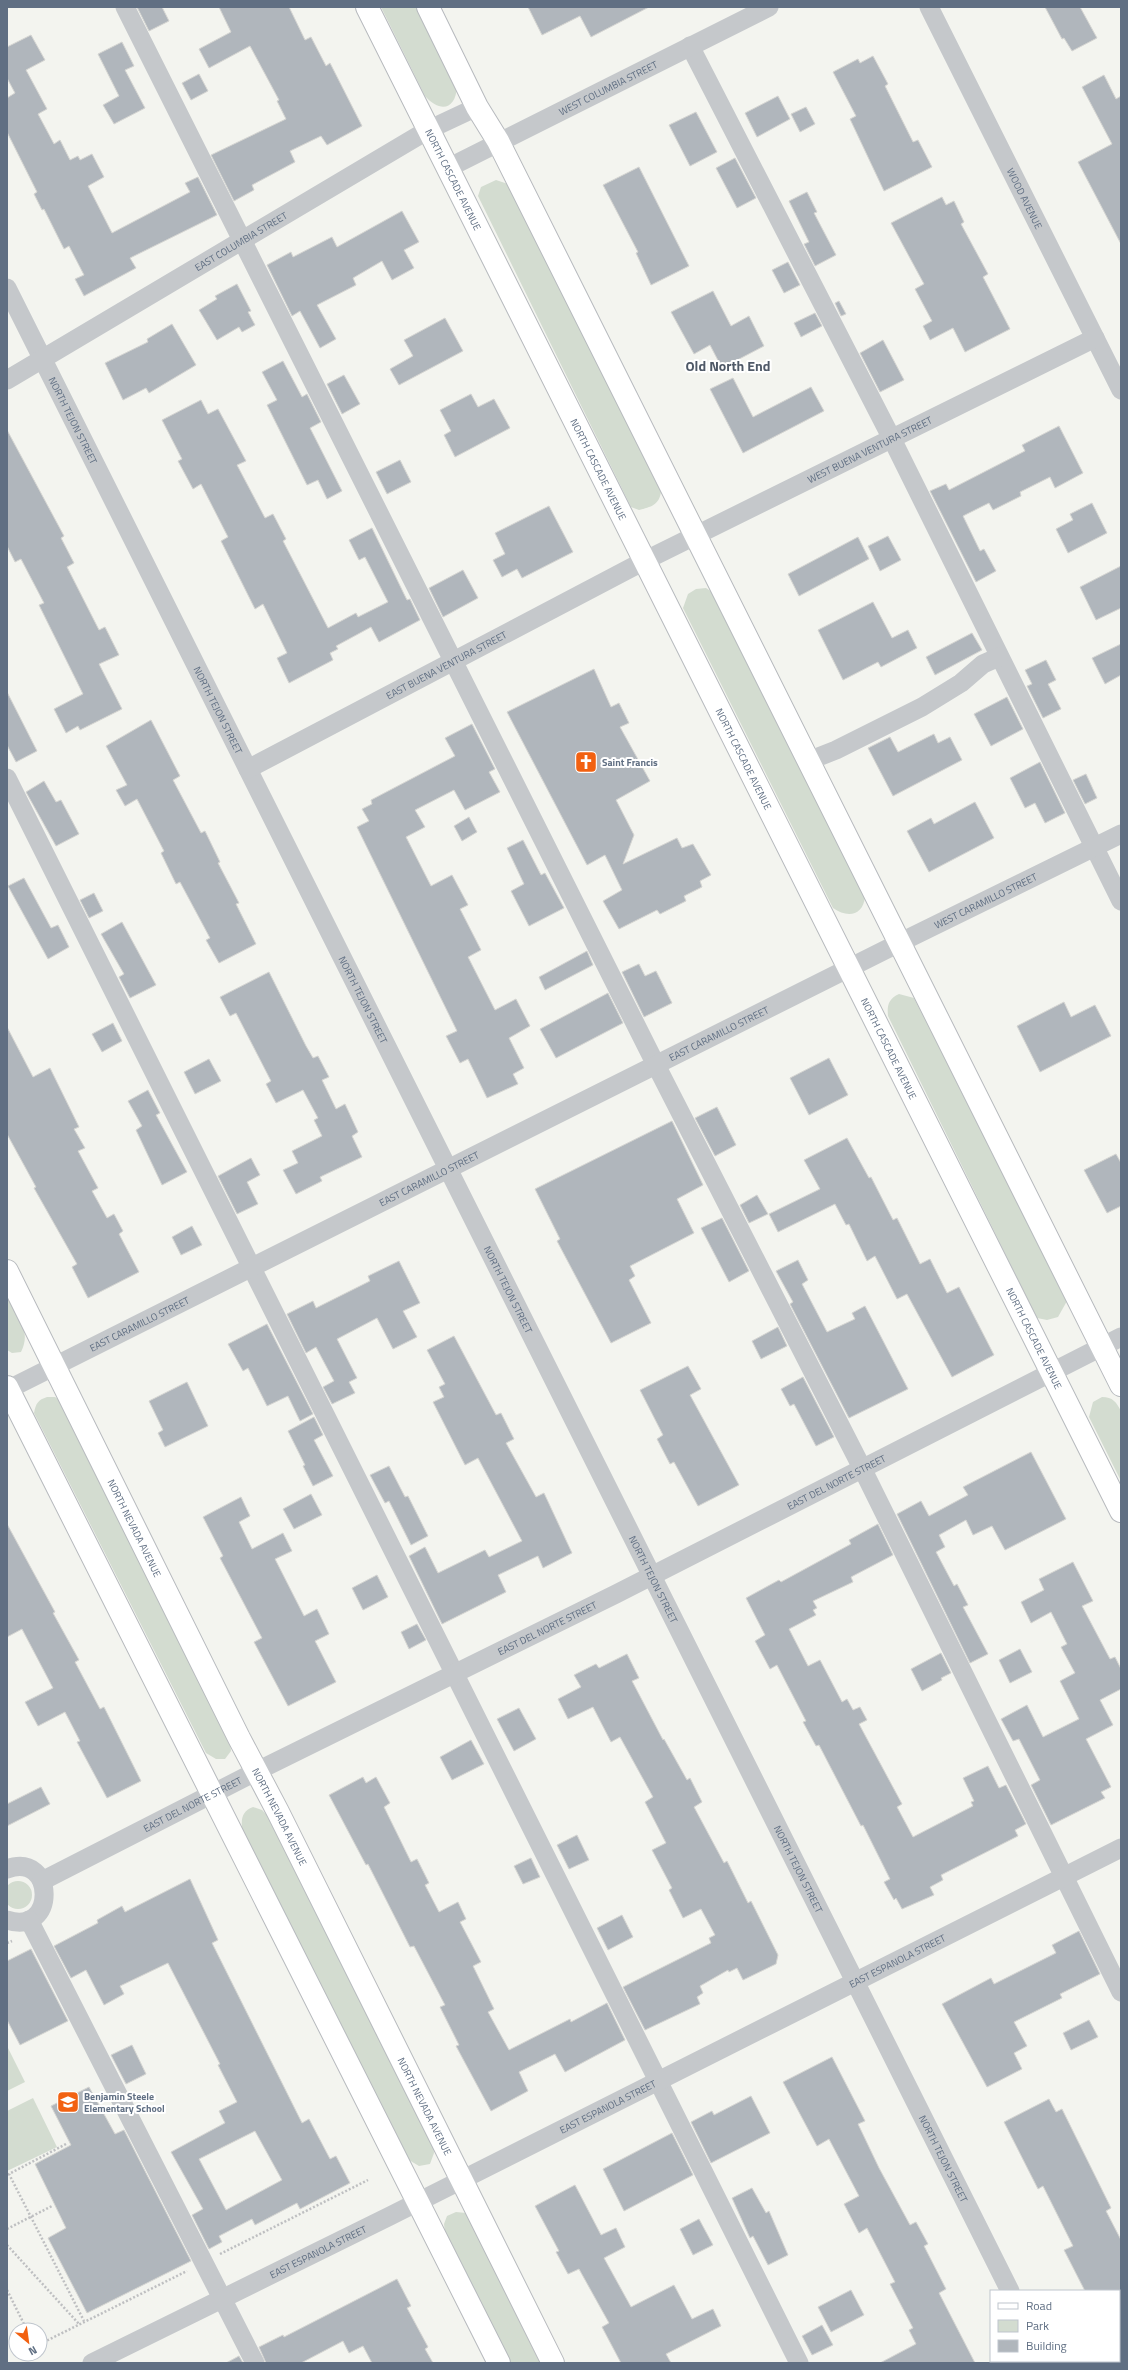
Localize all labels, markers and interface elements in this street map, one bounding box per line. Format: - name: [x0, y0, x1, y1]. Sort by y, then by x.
- street label: WEST COLUMBIA STREET: [556, 57, 661, 119]
- street label: NORTH CASCADE AVENUE: [421, 126, 485, 234]
- street label: WOOD AVENUE: [1003, 165, 1046, 232]
- street label: EAST COLUMBIA STREET: [192, 208, 291, 275]
- district label: Old North End: [685, 355, 771, 376]
- street label: NORTH TEJON STREET: [45, 374, 101, 468]
- street label: WEST BUENA VENTURA STREET: [805, 412, 936, 487]
- street label: NORTH CASCADE AVENUE: [566, 416, 630, 523]
- street label: EAST BUENA VENTURA STREET: [383, 627, 510, 703]
- street label: NORTH TEJON STREET: [190, 664, 246, 757]
- street label: NORTH CASCADE AVENUE: [712, 706, 775, 813]
- church icon: Saint Francis: [573, 749, 599, 775]
- place label: Saint Francis: [602, 755, 658, 770]
- street label: WEST CARAMILLO STREET: [932, 869, 1040, 933]
- street label: NORTH TEJON STREET: [335, 954, 392, 1047]
- street label: NORTH CASCADE AVENUE: [857, 995, 921, 1102]
- street label: EAST CARAMILLO STREET: [666, 1002, 772, 1065]
- street label: EAST CARAMILLO STREET: [377, 1147, 482, 1210]
- street label: NORTH TEJON STREET: [480, 1243, 537, 1337]
- street label: NORTH CASCADE AVENUE: [1002, 1285, 1066, 1392]
- street label: EAST CARAMILLO STREET: [87, 1292, 193, 1356]
- street label: EAST DEL NORTE STREET: [785, 1451, 889, 1514]
- street label: NORTH NEVADA AVENUE: [104, 1477, 165, 1580]
- street label: NORTH TEJON STREET: [625, 1533, 682, 1626]
- street label: EAST DEL NORTE STREET: [495, 1597, 600, 1659]
- street label: NORTH NEVADA AVENUE: [248, 1765, 311, 1869]
- street label: EAST DEL NORTE STREET: [141, 1773, 245, 1836]
- street label: NORTH TEJON STREET: [770, 1823, 827, 1916]
- street label: EAST ESPANOLA STREET: [846, 1930, 949, 1992]
- street label: NORTH NEVADA AVENUE: [394, 2055, 455, 2158]
- street label: EAST ESPANOLA STREET: [557, 2076, 659, 2137]
- school or university icon: Benjamin Steele Elementary School: [55, 2089, 81, 2115]
- place label: Benjamin Steele Elementary School: [84, 2089, 165, 2116]
- street label: NORTH TEJON STREET: [915, 2112, 972, 2206]
- street label: EAST ESPANOLA STREET: [267, 2221, 370, 2282]
- legend: [990, 2290, 1120, 2362]
- text: Road: [1026, 2296, 1052, 2315]
- text: Park: [1026, 2316, 1049, 2335]
- north arrow: [8, 2322, 48, 2362]
- text: Building: [1026, 2336, 1067, 2355]
- text: N: [26, 2342, 40, 2360]

